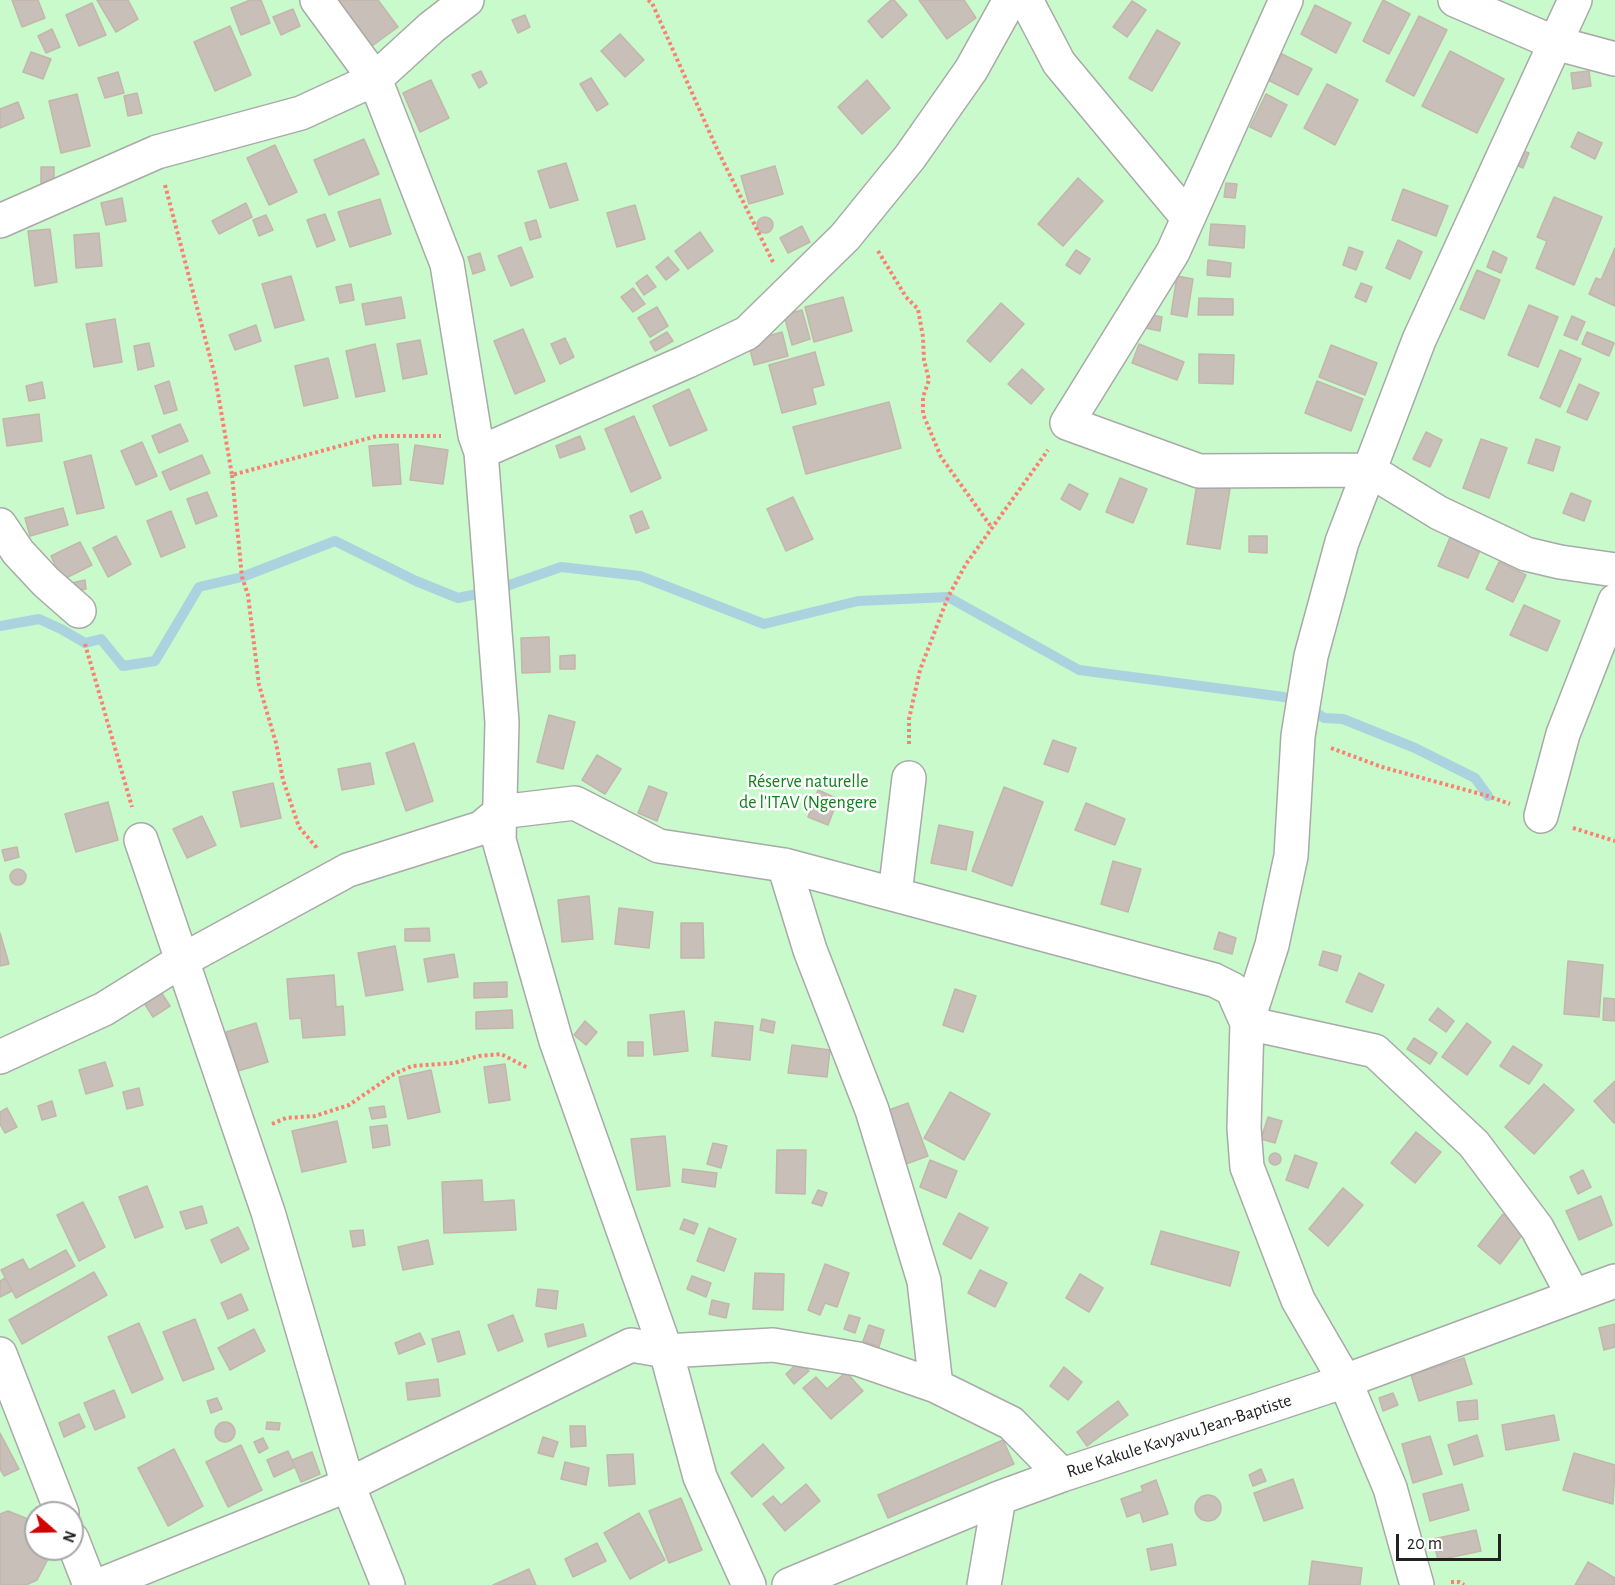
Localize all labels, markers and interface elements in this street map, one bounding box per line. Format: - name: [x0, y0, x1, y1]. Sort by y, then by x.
- park label: Réserve naturelle de l'ITAV (Ngengere: [739, 771, 877, 814]
- street label: Rue Kakule Kavyavu Jean-Baptiste: [1064, 1389, 1294, 1483]
- north arrow: [24, 1501, 84, 1561]
- scale bar: [1399, 1522, 1504, 1560]
- text: N: [60, 1529, 78, 1544]
- text: 20 m: [1407, 1535, 1442, 1553]

